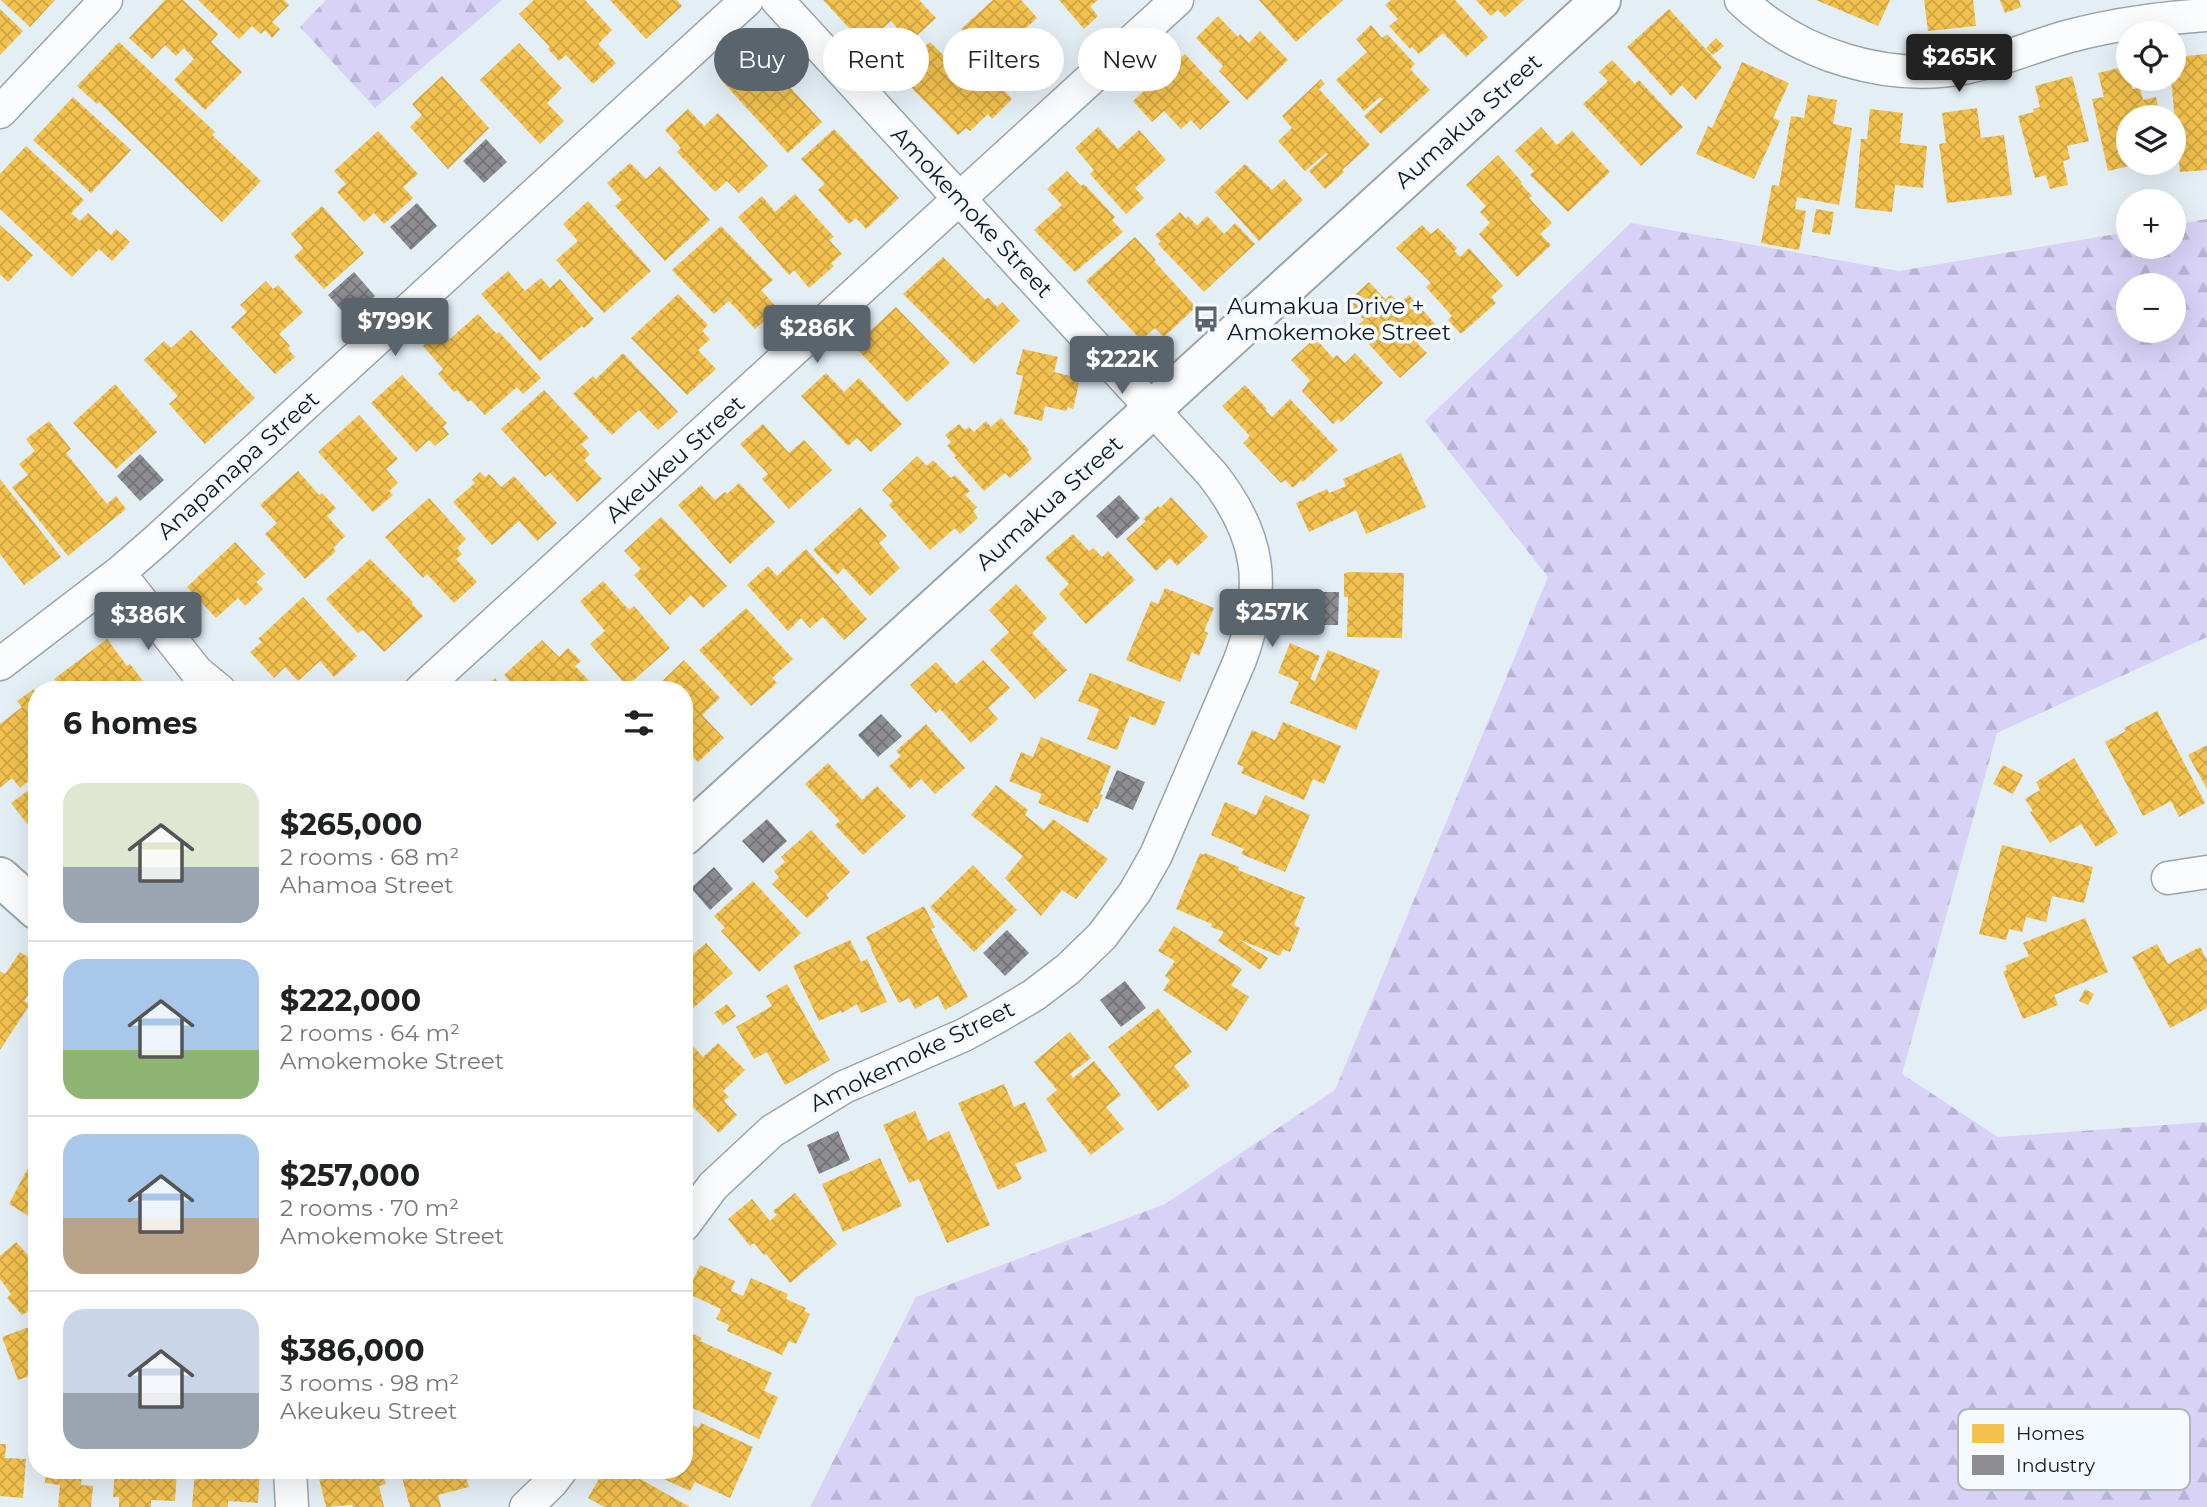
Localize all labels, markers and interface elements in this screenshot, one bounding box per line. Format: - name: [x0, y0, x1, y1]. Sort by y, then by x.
- map controls: [2116, 21, 2186, 343]
- button: locate: [2116, 21, 2186, 91]
- chip: Buy: [714, 28, 809, 91]
- chip: Rent: [823, 28, 929, 91]
- chip: Filters: [943, 28, 1064, 91]
- chip: New: [1078, 28, 1181, 91]
- pin: $265K: [1910, 34, 2008, 94]
- text: $265K: [1922, 43, 1996, 71]
- street label: Aumakua Street: [1389, 48, 1547, 194]
- button: layers: [2116, 105, 2186, 175]
- street label: Amokemoke Street: [885, 121, 1059, 303]
- button: +: [2116, 189, 2186, 259]
- button: −: [2116, 273, 2186, 343]
- place label: Aumakua Drive + Amokemoke Street: [1227, 292, 1451, 346]
- pin: $799K: [346, 298, 444, 358]
- bus stop icon: Aumakua Drive + Amokemoke Street: [1191, 304, 1221, 334]
- pin: $286K: [768, 306, 866, 365]
- text: $799K: [357, 307, 433, 335]
- text: $286K: [779, 314, 855, 342]
- pin: $222K: [1073, 336, 1171, 396]
- text: $222K: [1086, 345, 1158, 373]
- street label: Anapanapa Street: [151, 385, 325, 545]
- street label: Akeukeu Street: [600, 389, 750, 529]
- street label: Aumakua Street: [970, 430, 1128, 576]
- pin: $257K: [1223, 590, 1321, 649]
- pin: $386K: [99, 592, 197, 652]
- text: $257K: [1236, 598, 1308, 626]
- text: $386K: [110, 601, 186, 629]
- icon: filters: [620, 704, 658, 742]
- text: 6 homes: [63, 705, 198, 742]
- text: $265,000: [280, 806, 422, 843]
- icon: home: [119, 811, 203, 895]
- text: 2 rooms · 68 m²: [280, 843, 459, 871]
- text: Ahamoa Street: [280, 871, 454, 899]
- text: $222,000: [280, 982, 421, 1019]
- icon: home: [119, 987, 203, 1071]
- street label: Amokemoke Street: [805, 994, 1019, 1118]
- text: 2 rooms · 64 m²: [280, 1019, 460, 1047]
- text: Amokemoke Street: [280, 1047, 504, 1075]
- text: $257,000: [280, 1157, 420, 1194]
- icon: home: [119, 1162, 203, 1246]
- text: 2 rooms · 70 m²: [280, 1194, 459, 1222]
- text: Amokemoke Street: [280, 1222, 504, 1250]
- text: $386,000: [280, 1332, 425, 1369]
- icon: home: [119, 1337, 203, 1421]
- text: 3 rooms · 98 m²: [280, 1369, 459, 1397]
- text: Akeukeu Street: [280, 1397, 457, 1425]
- legend: [1958, 1409, 2190, 1490]
- text: Homes: [2016, 1422, 2084, 1445]
- text: Industry: [2016, 1454, 2096, 1477]

